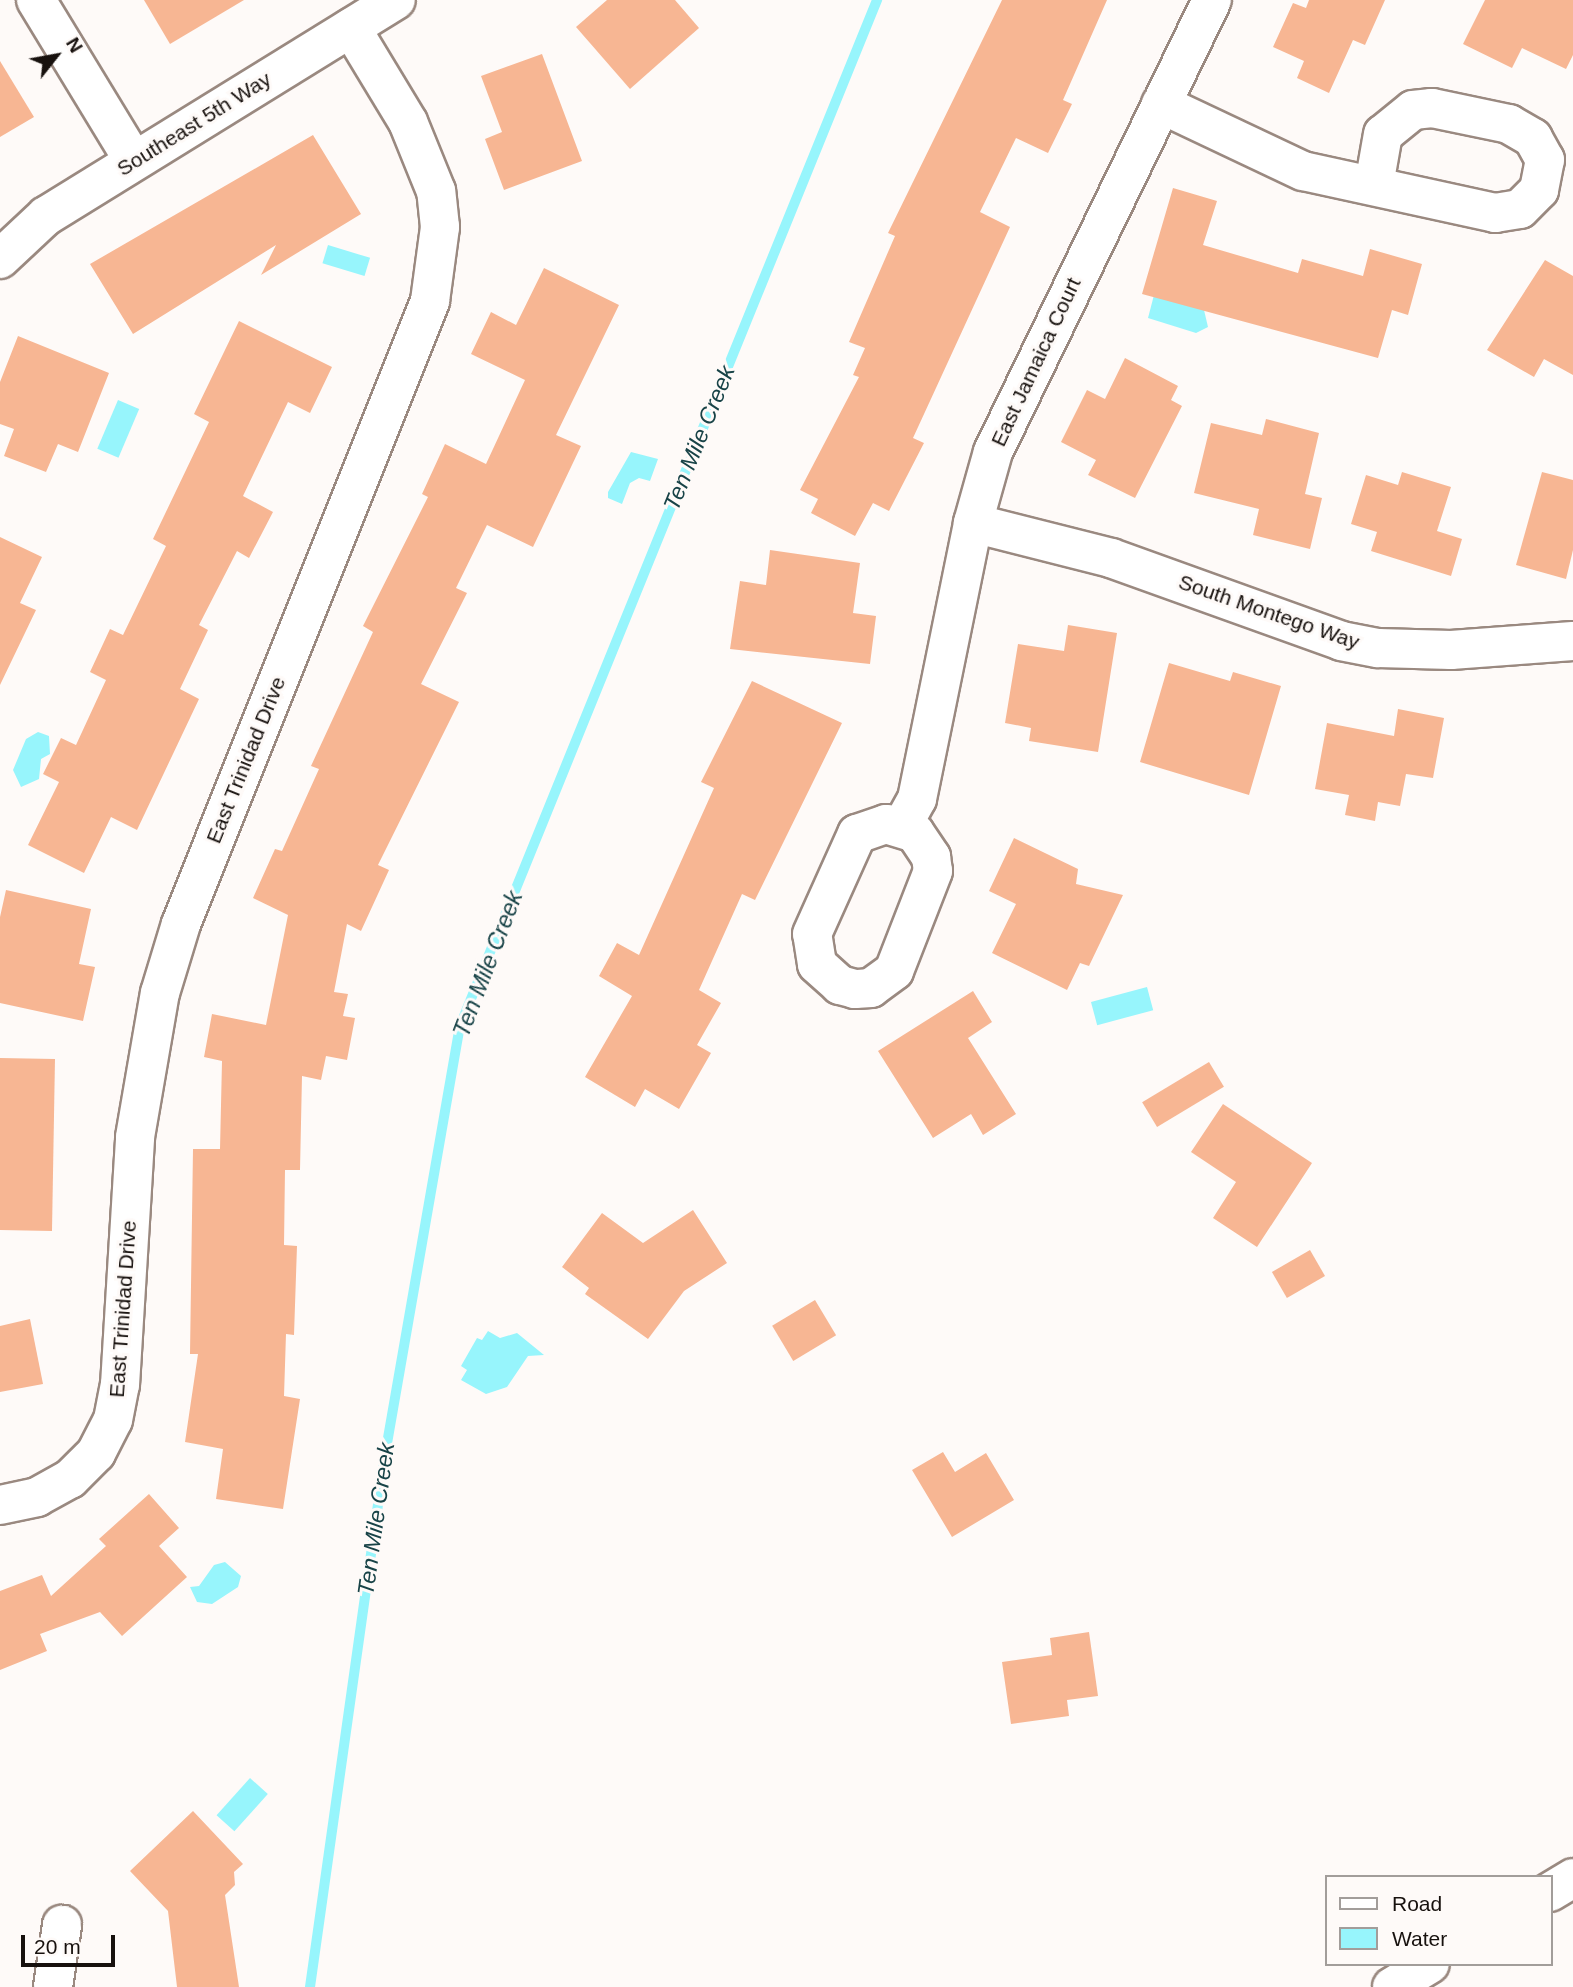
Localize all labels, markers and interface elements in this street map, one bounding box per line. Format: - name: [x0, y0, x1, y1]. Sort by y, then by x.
- north arrow: [21, 21, 91, 91]
- text: N: [62, 34, 87, 56]
- street label: Southeast 5th Way: [112, 67, 276, 181]
- street label: East Jamaica Court: [986, 274, 1086, 450]
- water label: Ten Mile Creek: [657, 362, 741, 514]
- street label: South Montego Way: [1175, 569, 1363, 655]
- street label: East Trinidad Drive: [201, 673, 291, 847]
- water label: Ten Mile Creek: [448, 887, 528, 1041]
- street label: East Trinidad Drive: [104, 1219, 142, 1399]
- water label: Ten Mile Creek: [352, 1441, 400, 1597]
- legend: [1324, 1875, 1552, 1966]
- text: Road: [1392, 1892, 1442, 1915]
- scale bar: [24, 1920, 119, 1964]
- text: Water: [1392, 1927, 1447, 1950]
- text: 20 m: [34, 1935, 81, 1958]

